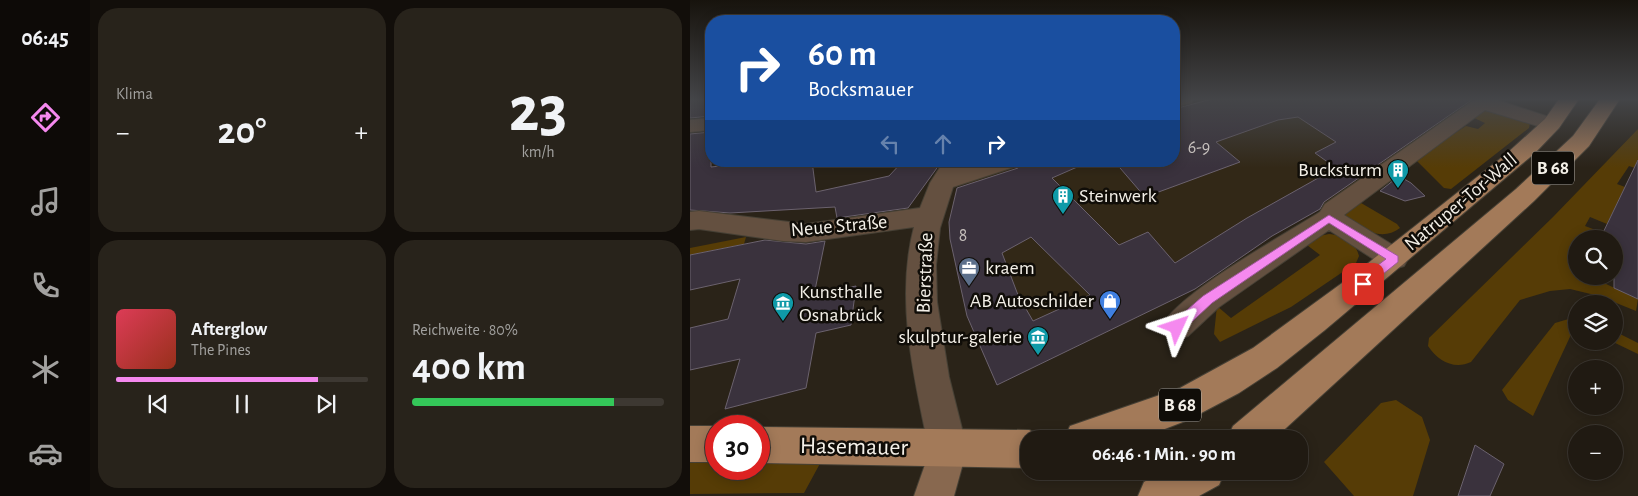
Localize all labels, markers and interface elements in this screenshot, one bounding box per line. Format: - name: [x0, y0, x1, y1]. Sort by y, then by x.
- text: 06:45: [21, 27, 69, 49]
- icon: right: [725, 35, 790, 100]
- text: 60 m: [808, 37, 877, 72]
- text: 23: [509, 78, 567, 143]
- text: Bocksmauer: [808, 78, 913, 100]
- text: Klima: [116, 86, 153, 102]
- icon: directions: [28, 100, 63, 135]
- text: 20°: [218, 113, 266, 151]
- text: −: [116, 119, 129, 147]
- text: +: [355, 119, 368, 147]
- icon: left: [876, 130, 904, 158]
- icon: ahead: [929, 130, 957, 158]
- icon: right: [982, 130, 1010, 158]
- house number: 6-9: [1188, 139, 1210, 157]
- text: km/h: [521, 144, 555, 160]
- street label: Natruper-Tor-Wall: [1401, 149, 1521, 255]
- road number: B 68: [1532, 152, 1574, 184]
- building icon: Bucksturm: [1386, 158, 1410, 189]
- place label: Bucksturm: [1298, 160, 1382, 180]
- icon: music: [28, 184, 63, 219]
- building icon: Steinwerk: [1051, 184, 1075, 215]
- place label: Steinwerk: [1079, 186, 1157, 206]
- street label: Neue Straße: [790, 212, 888, 240]
- house number: 8: [959, 227, 967, 245]
- map controls: [1568, 230, 1623, 480]
- button: search: [1568, 230, 1623, 285]
- street label: Bierstraße: [914, 232, 936, 314]
- office icon: kraem: [957, 256, 981, 287]
- place label: kraem: [985, 258, 1035, 278]
- pin: [1342, 263, 1384, 305]
- icon: phone: [28, 268, 63, 303]
- icon: arrive: [1349, 270, 1377, 298]
- place label: Kunsthalle Osnabrück: [799, 282, 882, 325]
- shop icon: AB Autoschilder: [1098, 289, 1122, 320]
- museum icon: Kunsthalle Osnabrück: [771, 291, 795, 322]
- place label: AB Autoschilder: [970, 291, 1095, 311]
- button: layers: [1568, 295, 1623, 350]
- position arrow: [1150, 300, 1202, 352]
- text: Afterglow: [191, 320, 267, 339]
- text: Reichweite · 80%: [412, 322, 518, 338]
- museum icon: skulptur-galerie: [1026, 325, 1050, 356]
- place label: skulptur-galerie: [898, 327, 1022, 347]
- text: The Pines: [191, 342, 251, 358]
- text: 400 km: [412, 349, 526, 387]
- icon: climate: [28, 352, 63, 387]
- button: +: [1568, 360, 1623, 415]
- road number: B 68: [1159, 388, 1201, 422]
- icon: previous: [144, 390, 172, 418]
- icon: pause: [228, 390, 256, 418]
- icon: next: [312, 390, 340, 418]
- speed limit sign: 30: [705, 415, 770, 480]
- button: −: [1568, 425, 1623, 480]
- street label: Hasemauer: [800, 434, 909, 460]
- icon: car: [28, 436, 63, 471]
- text: 06:46 · 1 Min. · 90 m: [1092, 445, 1236, 464]

